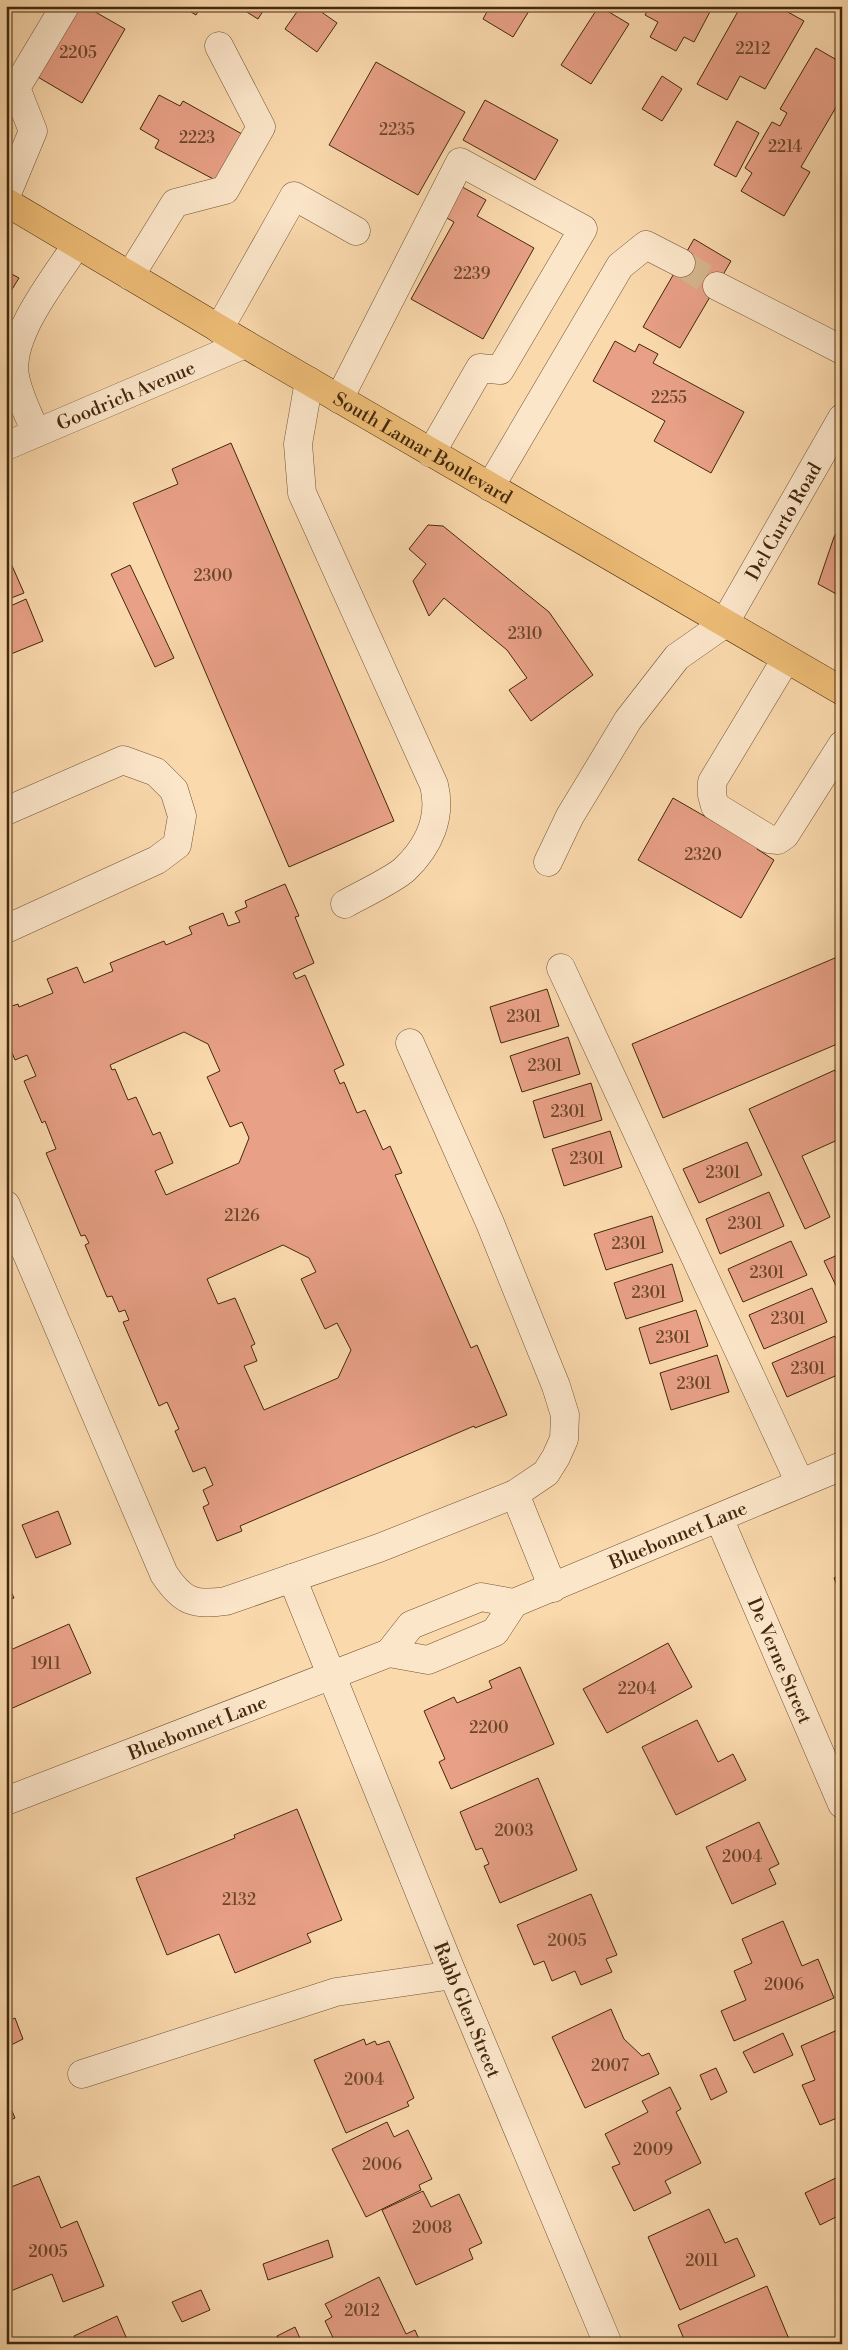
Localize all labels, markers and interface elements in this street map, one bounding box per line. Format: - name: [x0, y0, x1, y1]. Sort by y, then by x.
- house number: 2212: [736, 39, 770, 59]
- house number: 2205: [59, 43, 97, 63]
- house number: 2235: [379, 120, 415, 140]
- house number: 2223: [179, 128, 215, 148]
- house number: 2214: [768, 137, 803, 157]
- house number: 2239: [454, 264, 491, 284]
- street label: Goodrich Avenue: [53, 356, 199, 436]
- street label: South Lamar Boulevard: [329, 387, 517, 510]
- house number: 2255: [651, 388, 687, 408]
- street label: Del Curto Road: [741, 458, 827, 585]
- house number: 2300: [193, 566, 233, 586]
- house number: 2310: [508, 624, 542, 644]
- house number: 2320: [684, 845, 722, 865]
- house number: 2301: [507, 1007, 542, 1027]
- house number: 2301: [528, 1056, 563, 1076]
- house number: 2301: [551, 1102, 586, 1122]
- house number: 2301: [570, 1149, 605, 1169]
- house number: 2301: [706, 1163, 741, 1183]
- house number: 2126: [224, 1206, 260, 1226]
- house number: 2301: [728, 1214, 763, 1234]
- house number: 2301: [612, 1234, 647, 1254]
- house number: 2301: [750, 1263, 785, 1283]
- house number: 2301: [632, 1283, 667, 1303]
- house number: 2301: [771, 1309, 806, 1329]
- house number: 2301: [656, 1328, 691, 1348]
- house number: 2301: [791, 1359, 826, 1379]
- house number: 2301: [677, 1374, 712, 1394]
- street label: Bluebonnet Lane: [605, 1496, 751, 1575]
- street label: De Verne Street: [742, 1594, 817, 1728]
- house number: 1911: [31, 1654, 61, 1674]
- house number: 2204: [618, 1679, 657, 1699]
- street label: Bluebonnet Lane: [124, 1690, 270, 1766]
- house number: 2200: [469, 1718, 509, 1738]
- house number: 2003: [494, 1821, 534, 1841]
- house number: 2004: [722, 1847, 762, 1867]
- house number: 2132: [222, 1890, 256, 1910]
- house number: 2005: [547, 1931, 587, 1951]
- street label: Rabb Glen Street: [428, 1939, 506, 2082]
- house number: 2006: [764, 1975, 804, 1995]
- house number: 2007: [591, 2056, 629, 2076]
- house number: 2004: [344, 2070, 384, 2090]
- house number: 2009: [633, 2140, 673, 2160]
- house number: 2006: [362, 2155, 402, 2175]
- house number: 2008: [412, 2218, 452, 2238]
- house number: 2005: [28, 2242, 68, 2262]
- house number: 2011: [685, 2251, 719, 2271]
- house number: 2012: [344, 2301, 380, 2321]

